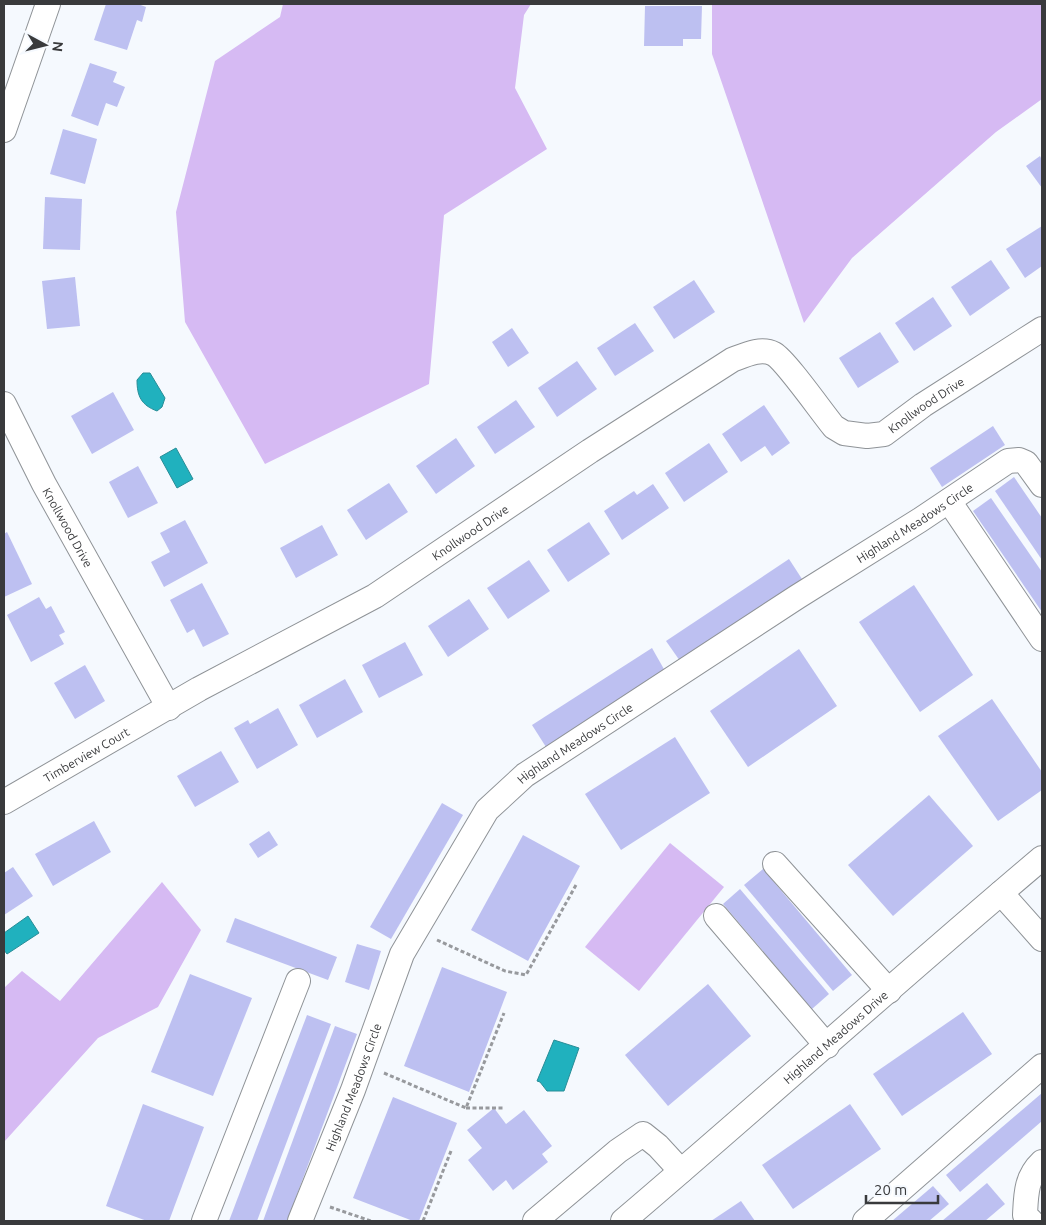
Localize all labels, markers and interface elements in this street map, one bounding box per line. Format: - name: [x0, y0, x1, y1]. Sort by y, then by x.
- north arrow: [20, 20, 70, 70]
- text: N: [49, 40, 66, 53]
- street label: Knollwood Drive: [885, 374, 966, 435]
- street label: Highland Meadows Circle: [854, 480, 975, 565]
- street label: Knollwood Drive: [41, 485, 96, 569]
- street label: Knollwood Drive: [429, 502, 511, 562]
- street label: Highland Meadows Circle: [514, 700, 635, 786]
- street label: Timberview Court: [41, 724, 132, 784]
- street label: Highland Meadows Drive: [780, 988, 890, 1086]
- street label: Highland Meadows Circle: [323, 1021, 383, 1153]
- scale bar: [866, 1172, 938, 1204]
- text: 20 m: [874, 1181, 907, 1198]

